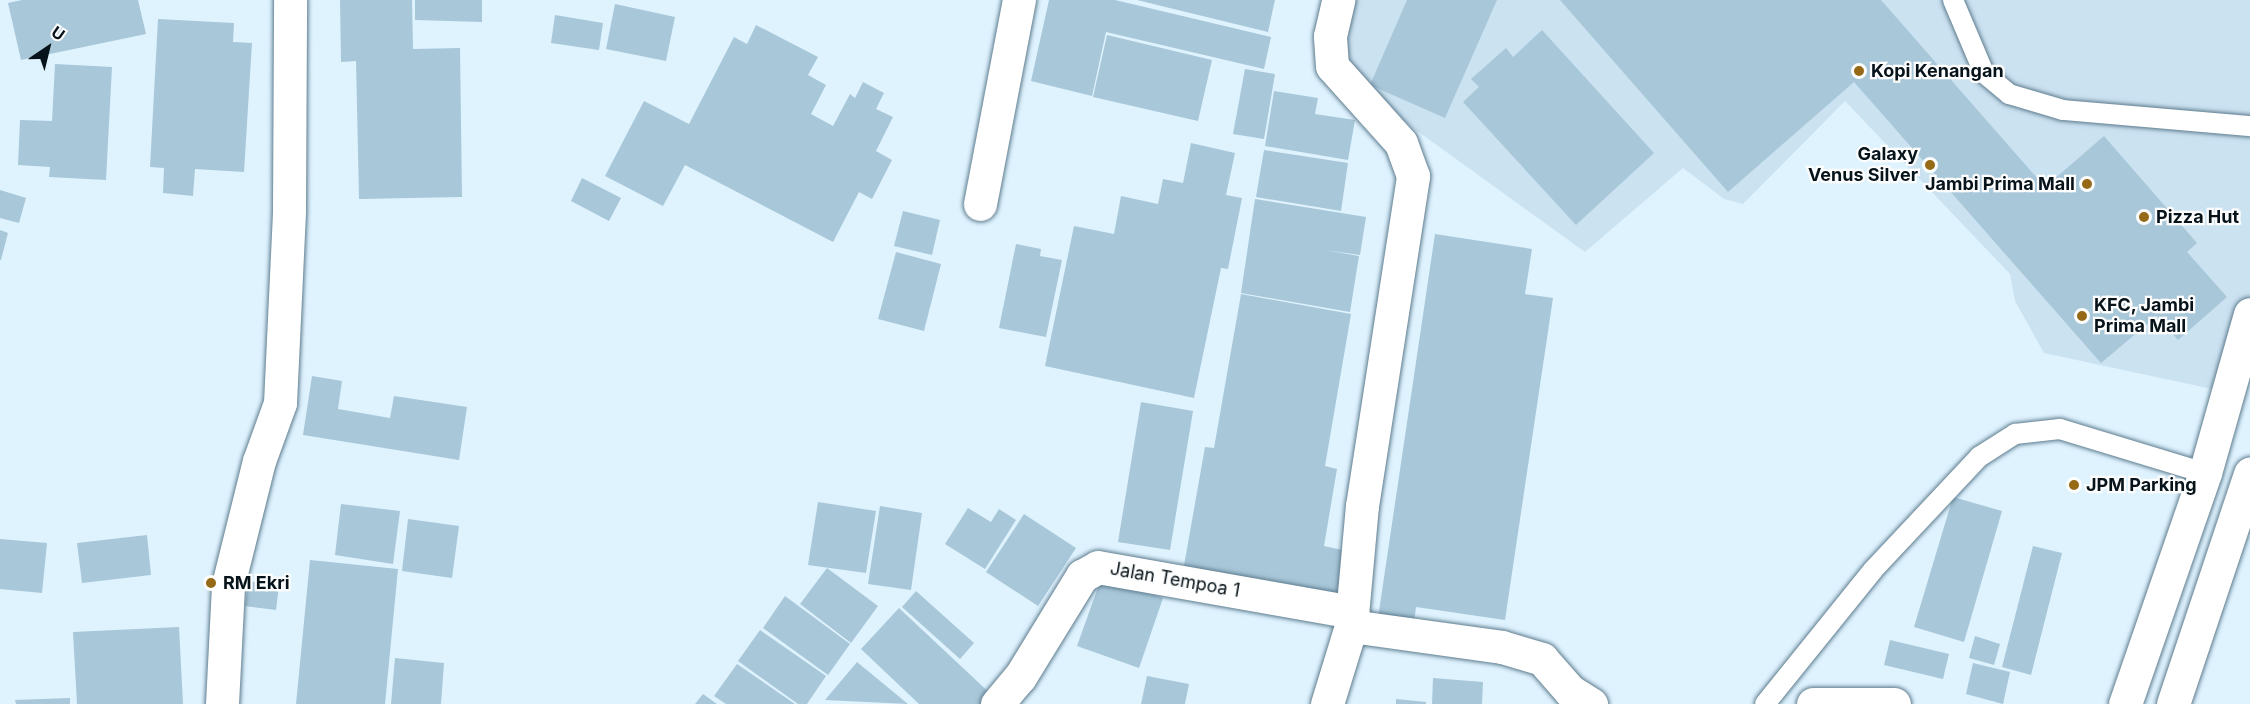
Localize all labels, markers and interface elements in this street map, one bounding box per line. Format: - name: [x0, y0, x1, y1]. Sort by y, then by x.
- north arrow: [18, 18, 78, 78]
- text: U: [48, 22, 69, 45]
- place label: Kopi Kenangan: [1871, 60, 2004, 82]
- marker: Kopi Kenangan: [1852, 64, 1866, 78]
- place label: Galaxy Venus Silver: [1808, 144, 1918, 186]
- marker: Galaxy Venus Silver: [1923, 158, 1937, 172]
- place label: Jambi Prima Mall: [1925, 173, 2075, 195]
- marker: Jambi Prima Mall: [2080, 177, 2094, 191]
- place label: Pizza Hut: [2156, 206, 2239, 228]
- marker: Pizza Hut: [2137, 210, 2151, 224]
- place label: KFC, Jambi Prima Mall: [2094, 295, 2195, 338]
- marker: KFC, Jambi Prima Mall: [2075, 309, 2089, 323]
- place label: JPM Parking: [2086, 474, 2197, 496]
- marker: JPM Parking: [2067, 478, 2081, 492]
- street label: Jalan Tempoa 1: [1108, 558, 1242, 602]
- place label: RM Ekri: [223, 572, 290, 594]
- marker: RM Ekri: [204, 576, 218, 590]

